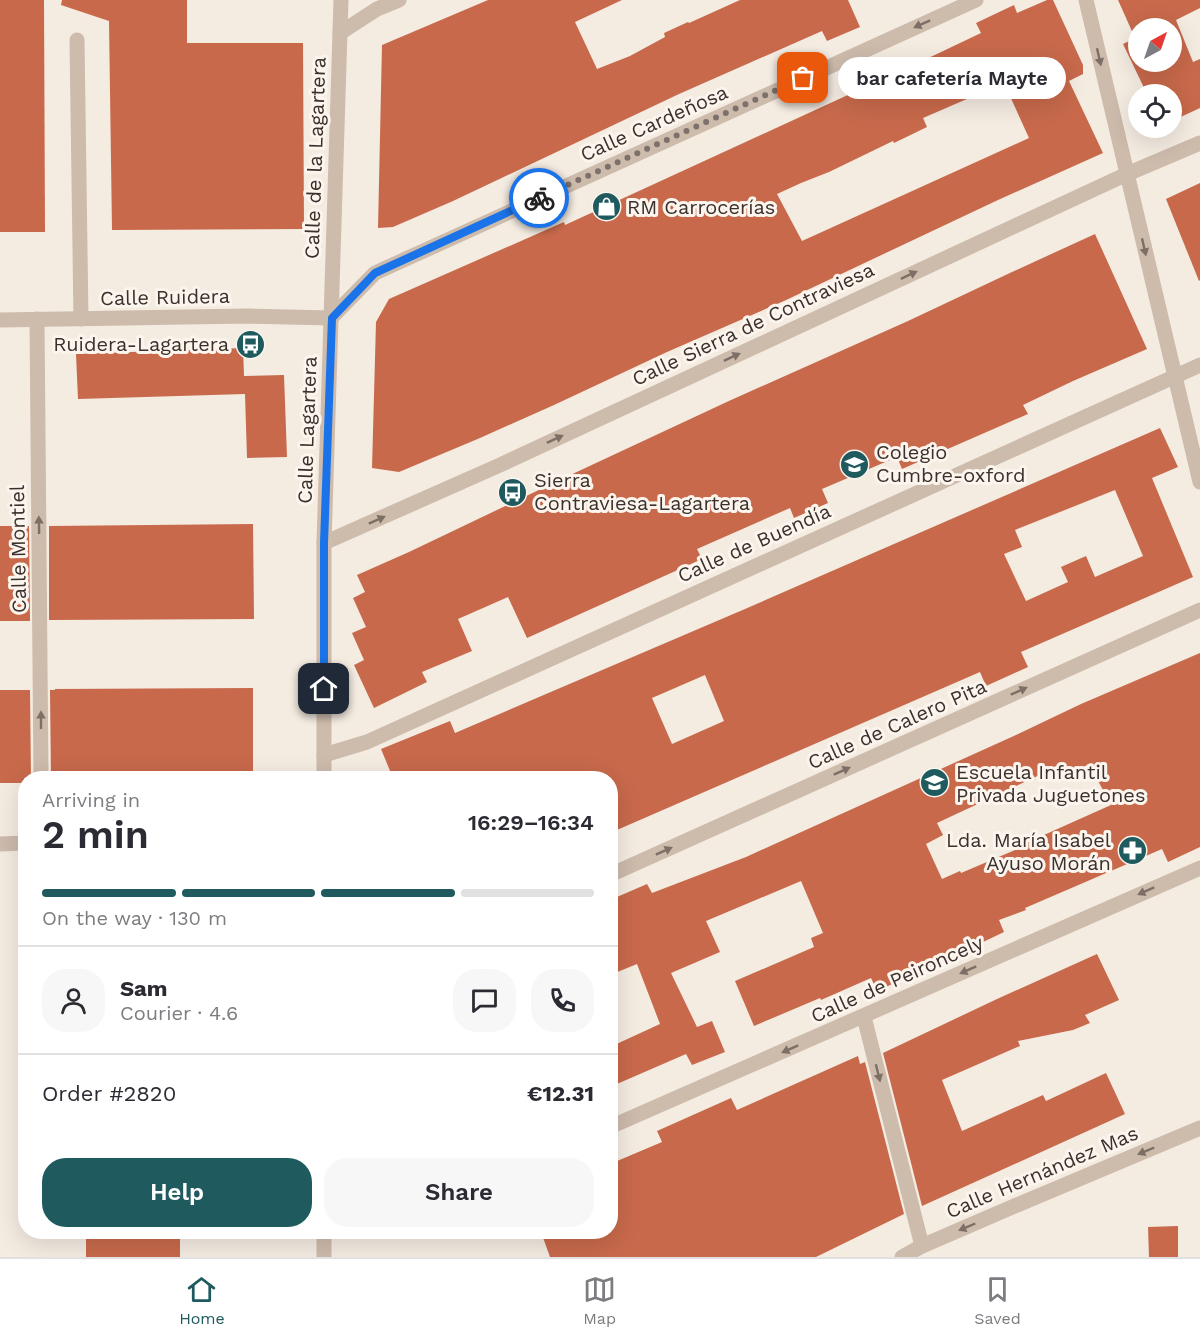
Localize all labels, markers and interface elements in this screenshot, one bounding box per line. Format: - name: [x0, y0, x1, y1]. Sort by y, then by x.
- north arrow: [1128, 18, 1182, 72]
- map controls: [1128, 18, 1182, 138]
- one-way arrow: [913, 19, 931, 29]
- one-way arrow: [1095, 48, 1105, 66]
- pin: [777, 52, 828, 103]
- street label: Calle de la Lagartera: [299, 57, 331, 259]
- callout: bar cafetería Mayte: [839, 57, 1067, 99]
- icon: bag: [786, 61, 819, 94]
- text: bar cafetería Mayte: [856, 66, 1048, 90]
- street label: Calle Cardeñosa: [577, 80, 731, 166]
- button: locate: [1128, 84, 1182, 138]
- courier: [509, 168, 569, 228]
- icon: bike: [523, 182, 556, 215]
- shop icon: RM Carrocerías: [590, 191, 622, 223]
- place label: RM Carrocerías: [627, 195, 775, 219]
- one-way arrow: [1140, 237, 1150, 256]
- street label: Calle Sierra de Contraviesa: [628, 257, 878, 391]
- one-way arrow: [900, 270, 918, 280]
- street label: Calle Ruidera: [100, 284, 230, 310]
- bus stop icon: Ruidera-Lagartera: [234, 328, 266, 360]
- place label: Ruidera-Lagartera: [53, 332, 229, 356]
- one-way arrow: [724, 353, 741, 362]
- street label: Calle Lagartera: [292, 356, 322, 504]
- one-way arrow: [547, 435, 564, 444]
- place label: Colegio Cumbre-oxford: [876, 440, 1025, 487]
- school or university icon: Colegio Cumbre-oxford: [839, 448, 871, 480]
- place label: Sierra Contraviesa-Lagartera: [534, 468, 750, 515]
- bus stop icon: Sierra Contraviesa-Lagartera: [497, 476, 529, 508]
- street label: Calle Montiel: [5, 485, 31, 613]
- street label: Calle de Buendía: [674, 498, 834, 588]
- one-way arrow: [369, 515, 386, 524]
- one-way arrow: [34, 516, 44, 535]
- pin: [298, 663, 349, 714]
- icon: home: [307, 672, 340, 705]
- street label: Calle de Calero Pita: [804, 674, 990, 774]
- one-way arrow: [1011, 687, 1028, 696]
- one-way arrow: [36, 711, 46, 730]
- place label: Escuela Infantil Privada Juguetones: [956, 760, 1145, 807]
- one-way arrow: [833, 767, 850, 776]
- school or university icon: Escuela Infantil Privada Juguetones: [919, 767, 951, 799]
- text: Arriving in: [42, 788, 140, 812]
- text: 16:29–16:34: [468, 810, 594, 835]
- text: 2 min: [42, 812, 149, 857]
- place label: Lda. María Isabel Ayuso Morán: [946, 828, 1111, 875]
- pharmacy icon: Lda. María Isabel Ayuso Morán: [1116, 835, 1148, 867]
- one-way arrow: [655, 847, 672, 856]
- one-way arrow: [1138, 887, 1155, 896]
- text: On the way · 130 m: [42, 906, 227, 930]
- street label: Calle de Peironcely: [807, 930, 988, 1028]
- one-way arrow: [960, 966, 977, 975]
- button: person: [42, 969, 105, 1032]
- button: chat: [453, 969, 516, 1032]
- button: phone: [531, 969, 594, 1032]
- text: Sam: [120, 976, 168, 1001]
- text: Courier · 4.6: [120, 1001, 238, 1025]
- one-way arrow: [780, 1044, 798, 1054]
- one-way arrow: [874, 1064, 883, 1082]
- text: Order #2820: [42, 1081, 176, 1106]
- text: €12.31: [527, 1081, 594, 1106]
- street label: Calle Hernández Mas: [942, 1121, 1142, 1223]
- one-way arrow: [1137, 1146, 1155, 1156]
- button: Help: [42, 1158, 312, 1227]
- button: Share: [324, 1158, 594, 1227]
- one-way arrow: [957, 1222, 975, 1232]
- tab: Home: [179, 1273, 225, 1328]
- tab: Map: [583, 1273, 616, 1328]
- tab: Saved: [974, 1273, 1021, 1328]

